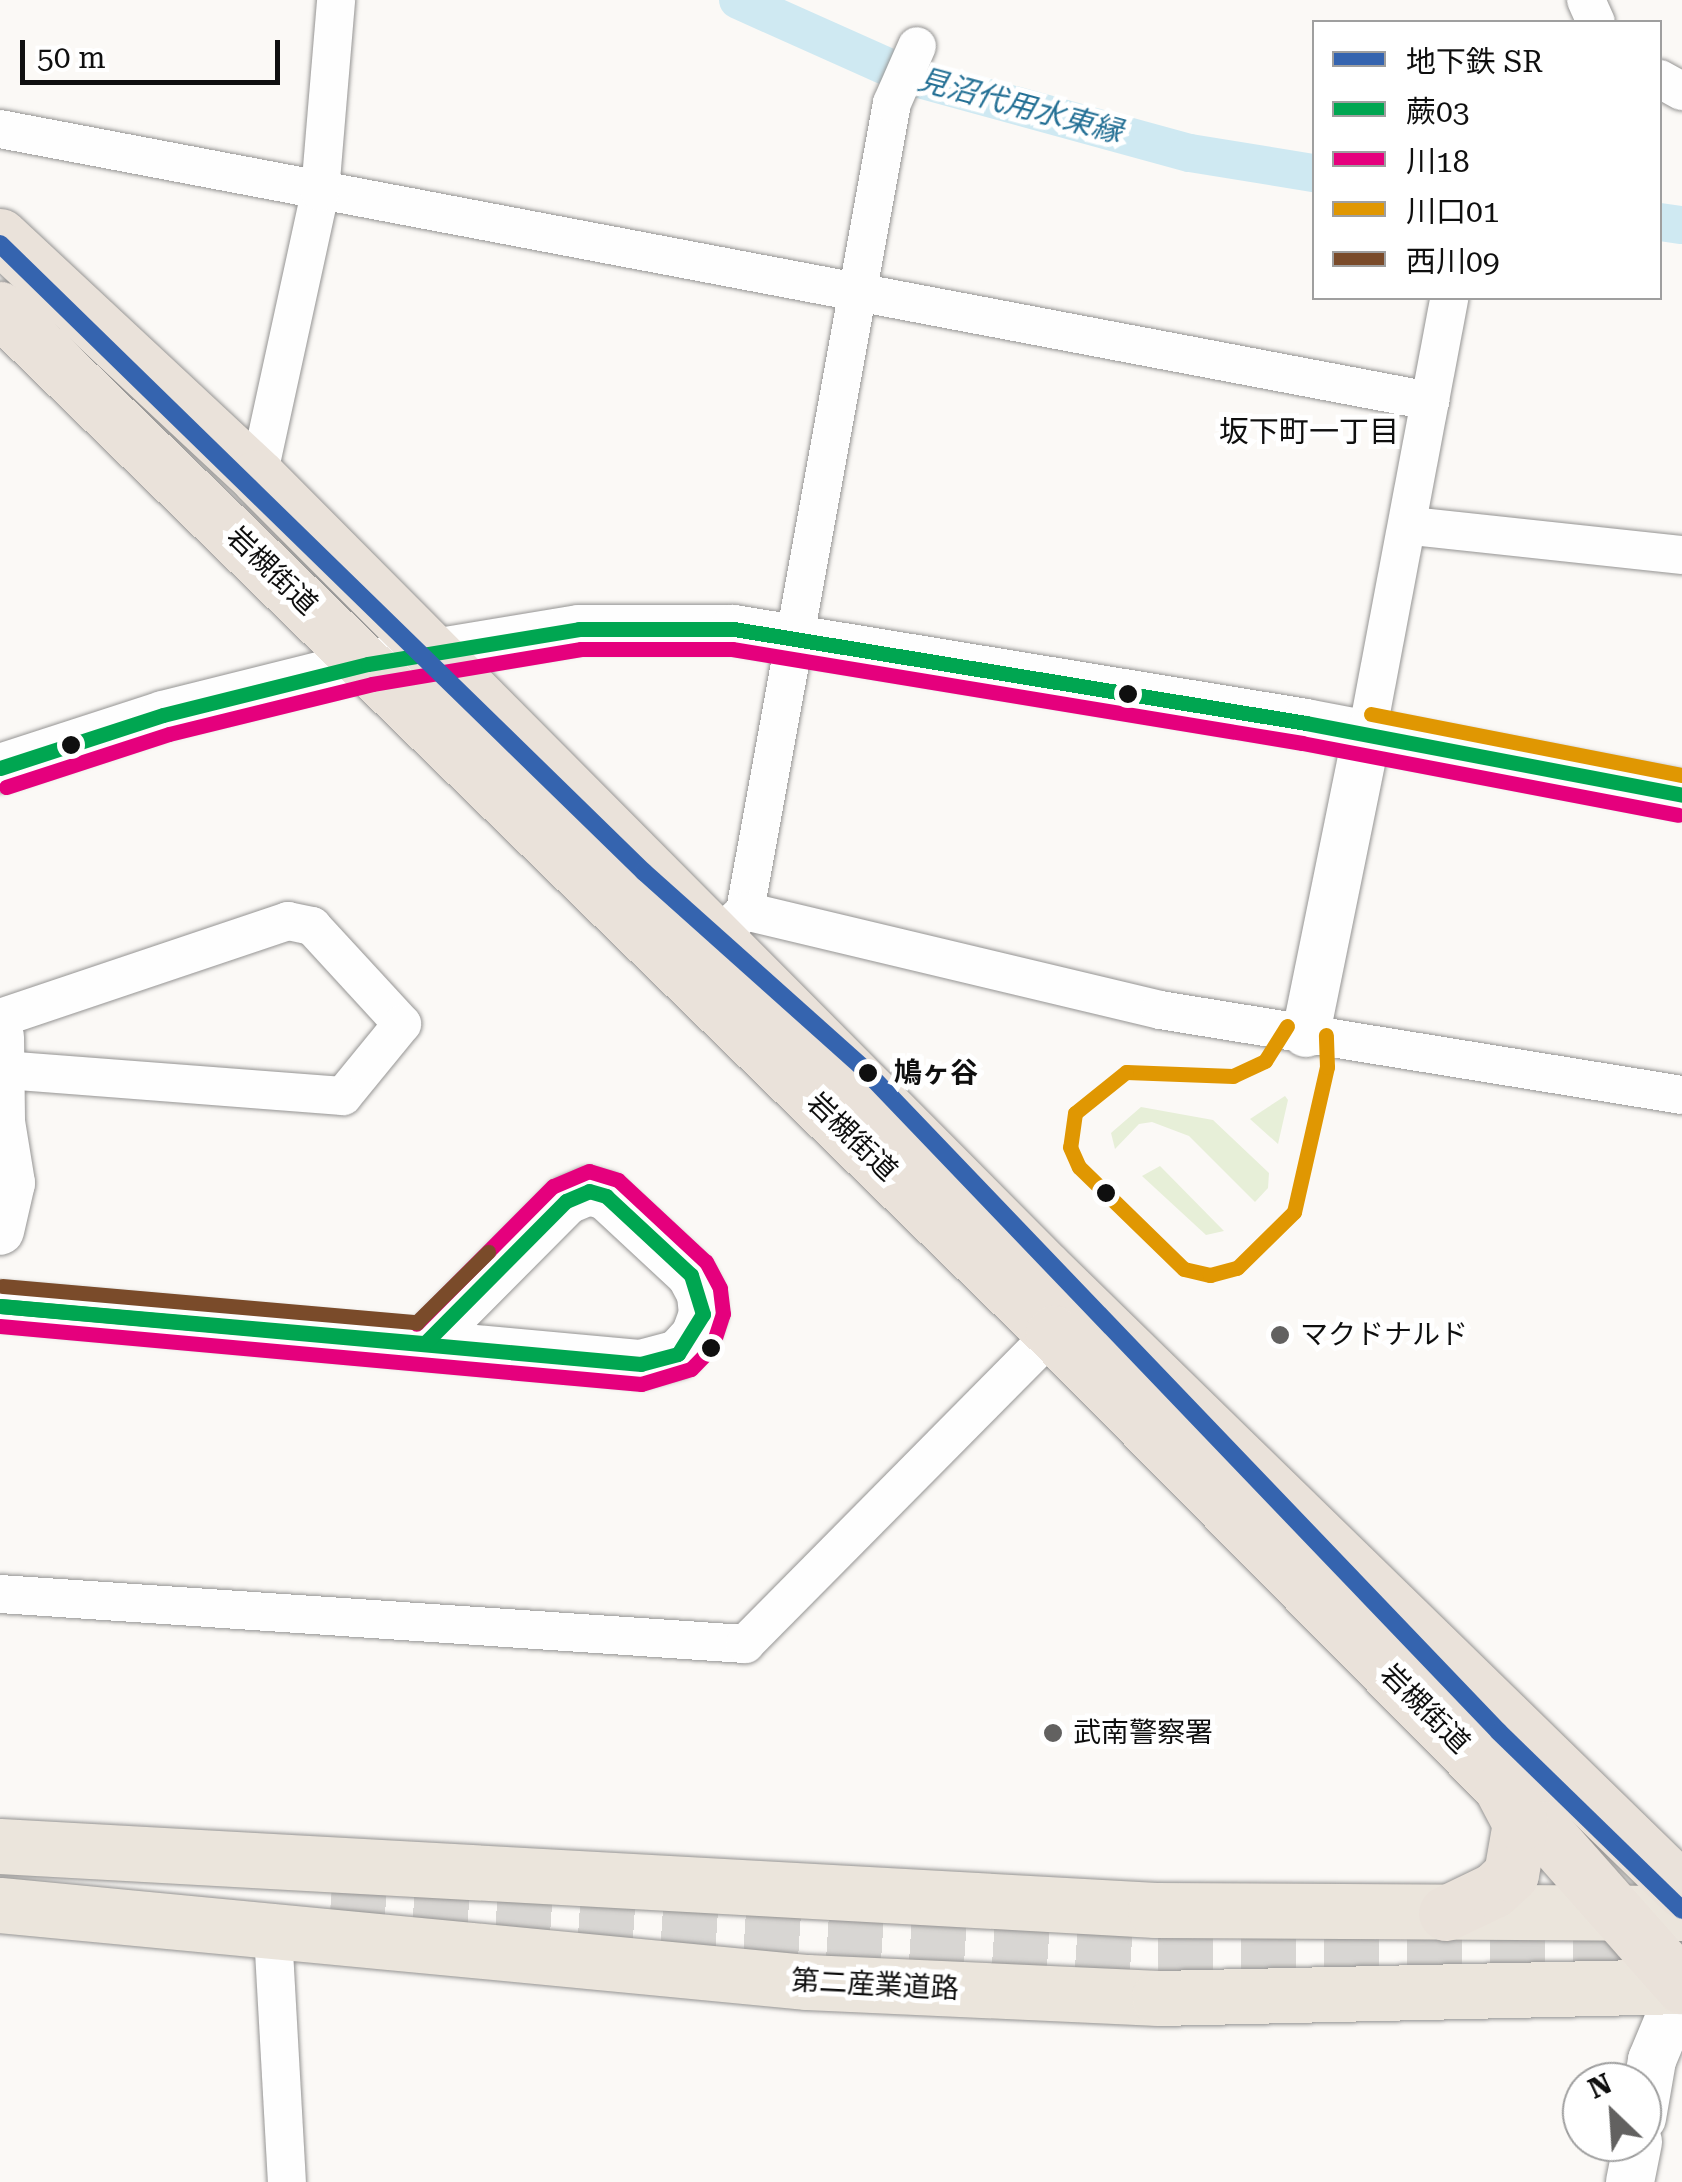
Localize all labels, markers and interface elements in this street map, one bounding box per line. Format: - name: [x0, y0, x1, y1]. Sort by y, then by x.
- scale bar: [25, 20, 285, 82]
- legend: [1312, 20, 1662, 300]
- text: 50 m: [37, 40, 106, 75]
- text: 地下鉄 SR: [1406, 44, 1543, 79]
- water label: 見沼代用水東縁: [914, 61, 1126, 151]
- text: 蕨03: [1406, 94, 1470, 129]
- text: 川18: [1406, 144, 1470, 179]
- text: 川口01: [1406, 194, 1500, 229]
- text: 西川09: [1406, 244, 1500, 279]
- district label: 坂下町一丁目: [1219, 414, 1399, 450]
- street label: 岩槻街道: [220, 520, 324, 622]
- unlabelled marker: [1118, 684, 1138, 704]
- unlabelled marker: [61, 735, 81, 755]
- marker: 鳩ヶ谷: [851, 1056, 885, 1090]
- place label: 鳩ヶ谷: [894, 1056, 978, 1090]
- street label: 岩槻街道: [800, 1086, 904, 1188]
- unlabelled marker: [1096, 1183, 1116, 1203]
- place label: マクドナルド: [1300, 1318, 1468, 1352]
- marker: マクドナルド: [1269, 1324, 1291, 1346]
- unlabelled marker: [701, 1338, 721, 1358]
- street label: 岩槻街道: [1374, 1658, 1476, 1760]
- place label: 武南警察署: [1073, 1716, 1213, 1750]
- marker: 武南警察署: [1042, 1722, 1064, 1744]
- street label: 第二産業道路: [790, 1964, 960, 2006]
- north arrow: [1562, 2062, 1662, 2162]
- text: N: [1583, 2067, 1617, 2106]

